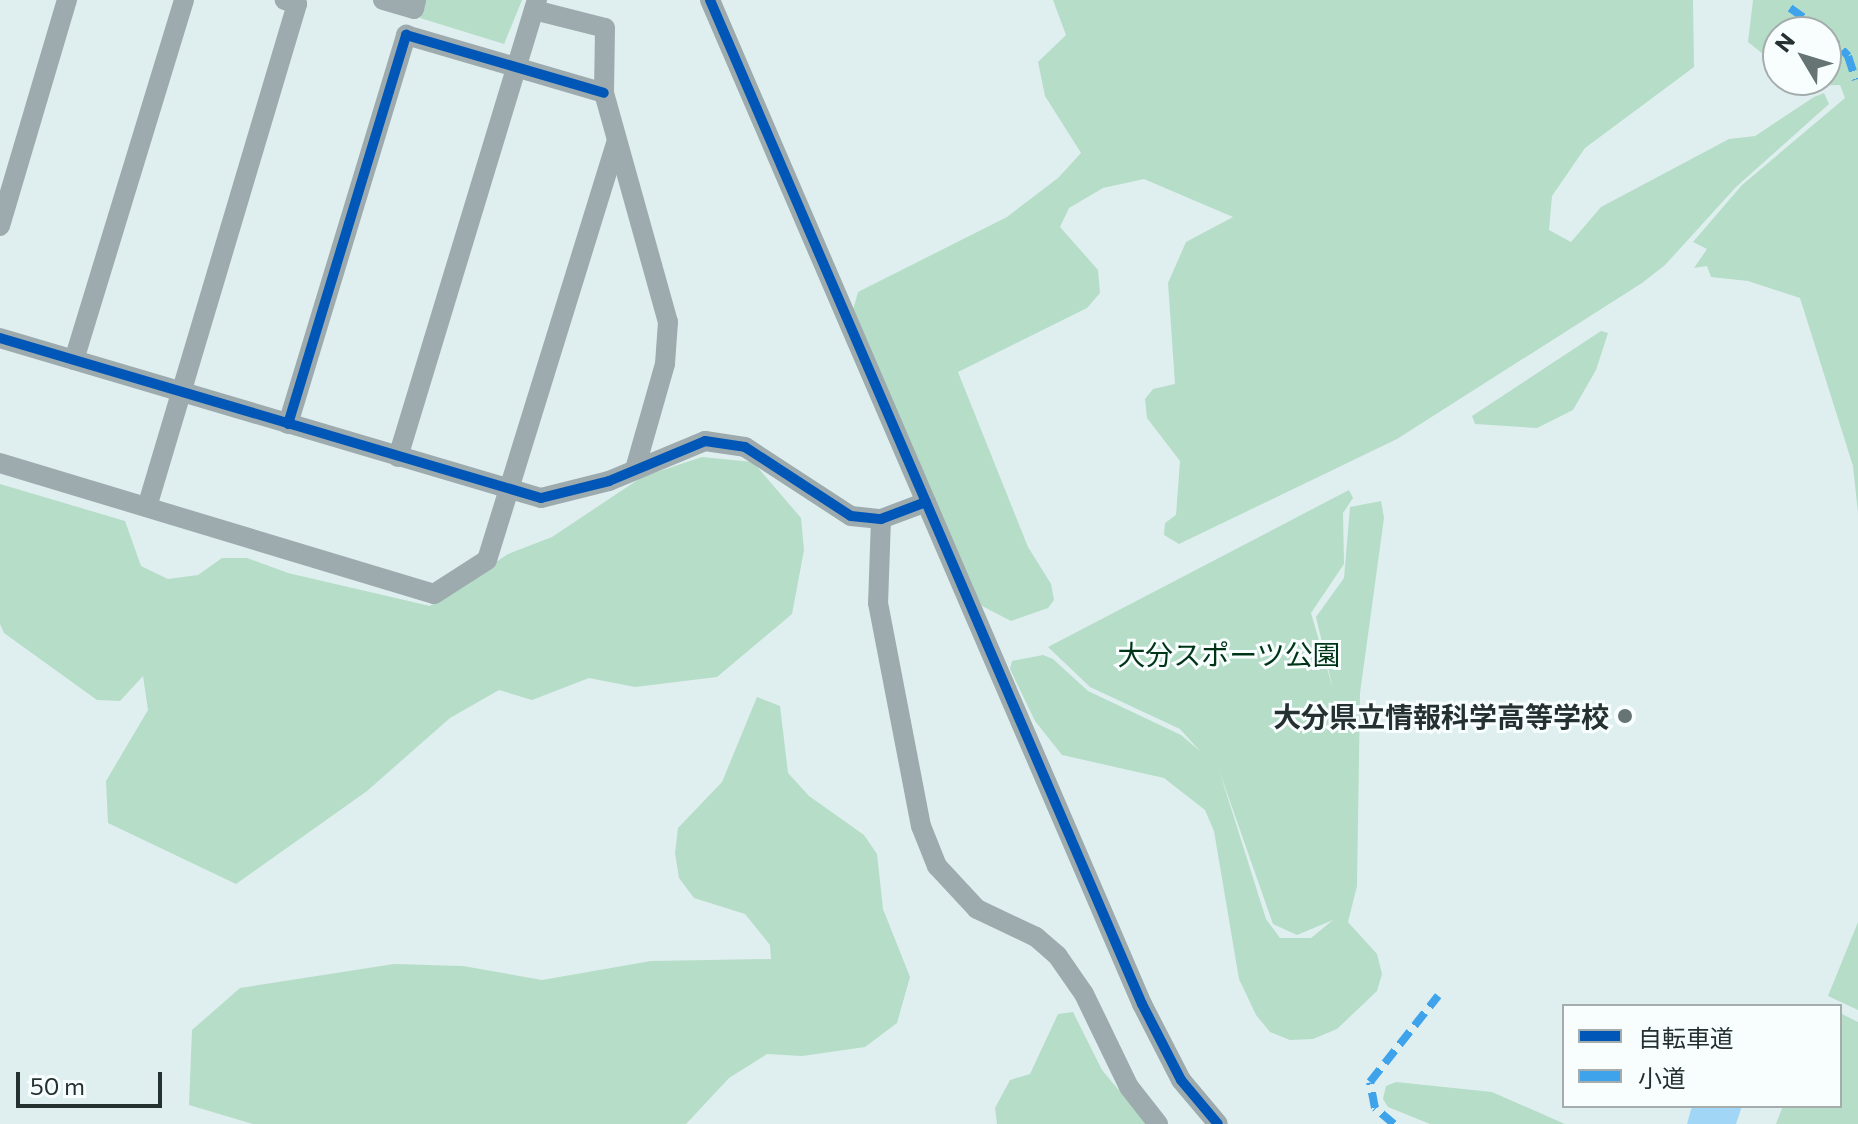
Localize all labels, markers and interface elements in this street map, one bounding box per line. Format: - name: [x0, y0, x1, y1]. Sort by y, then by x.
- north arrow: [1762, 16, 1842, 96]
- text: N: [1769, 27, 1800, 57]
- park label: 大分スポーツ公園: [1117, 637, 1341, 671]
- place label: 大分県立情報科学高等学校: [1273, 699, 1609, 733]
- marker: 大分県立情報科学高等学校: [1616, 707, 1634, 725]
- legend: [1562, 1004, 1842, 1108]
- text: 自転車道: [1638, 1023, 1734, 1052]
- scale bar: [20, 1056, 166, 1106]
- text: 小道: [1638, 1063, 1686, 1092]
- text: 50 m: [30, 1071, 85, 1100]

